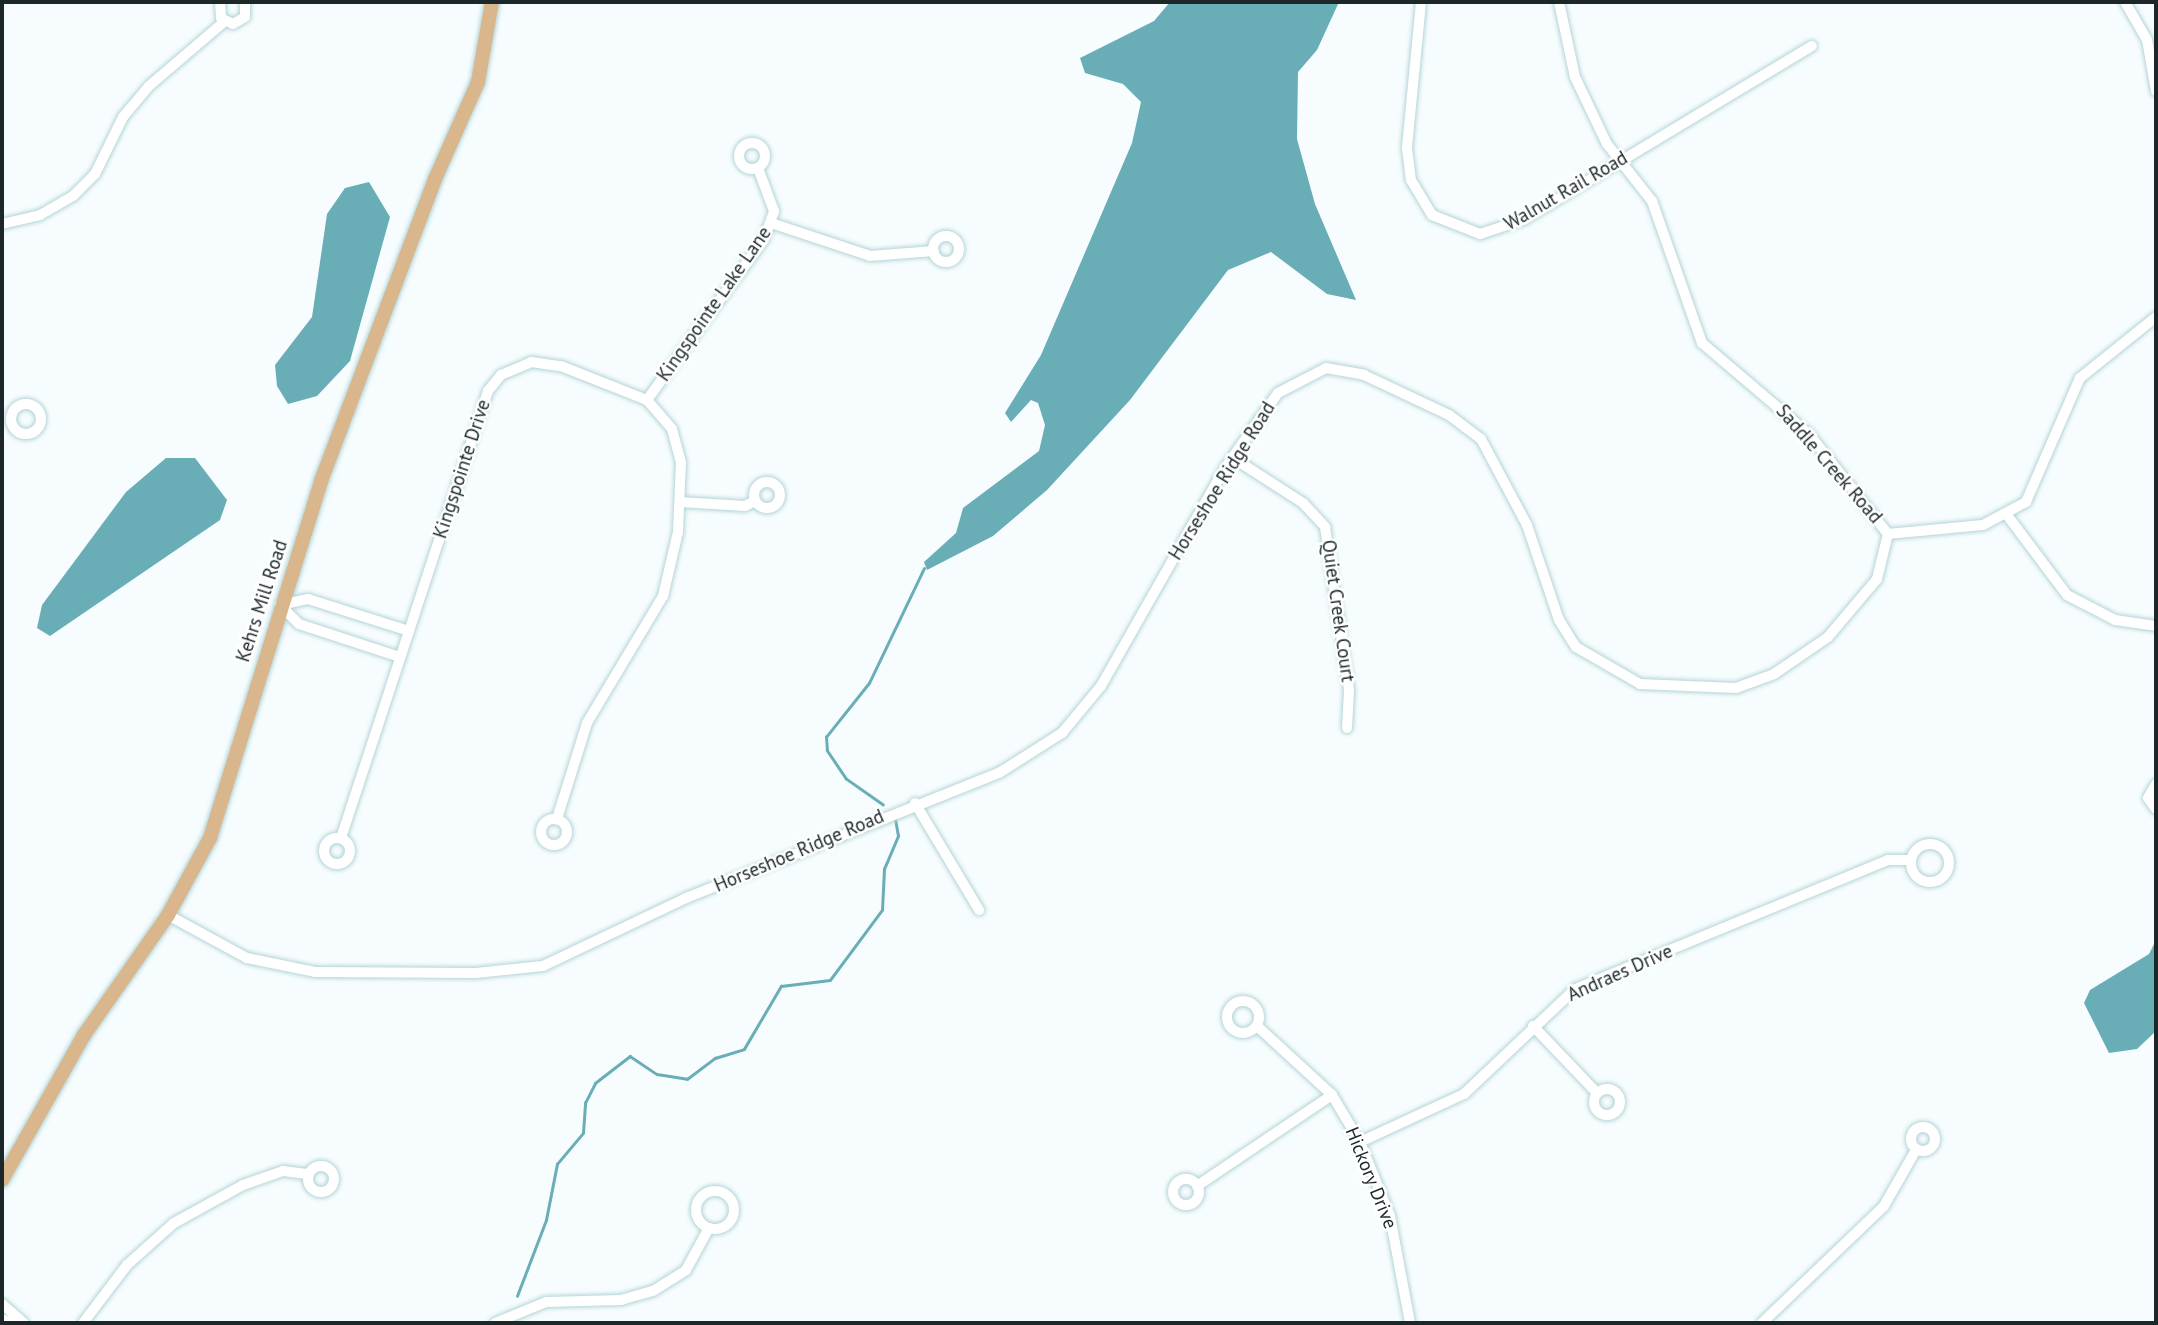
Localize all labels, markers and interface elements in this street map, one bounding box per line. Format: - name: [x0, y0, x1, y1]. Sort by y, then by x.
- street label: Walnut Rail Road: [1500, 146, 1632, 236]
- street label: Kingspointe Lake Lane: [652, 222, 776, 386]
- street label: Kingspointe Drive: [429, 397, 495, 541]
- street label: Horseshoe Ridge Road: [1164, 398, 1280, 564]
- street label: Saddle Creek Road: [1771, 400, 1887, 528]
- street label: Kehrs Mill Road: [232, 537, 292, 665]
- street label: Quiet Creek Court: [1317, 538, 1359, 684]
- street label: Horseshoe Ridge Road: [711, 805, 887, 897]
- street label: Andraes Drive: [1564, 940, 1676, 1006]
- street label: Hickory Drive: [1340, 1123, 1402, 1233]

